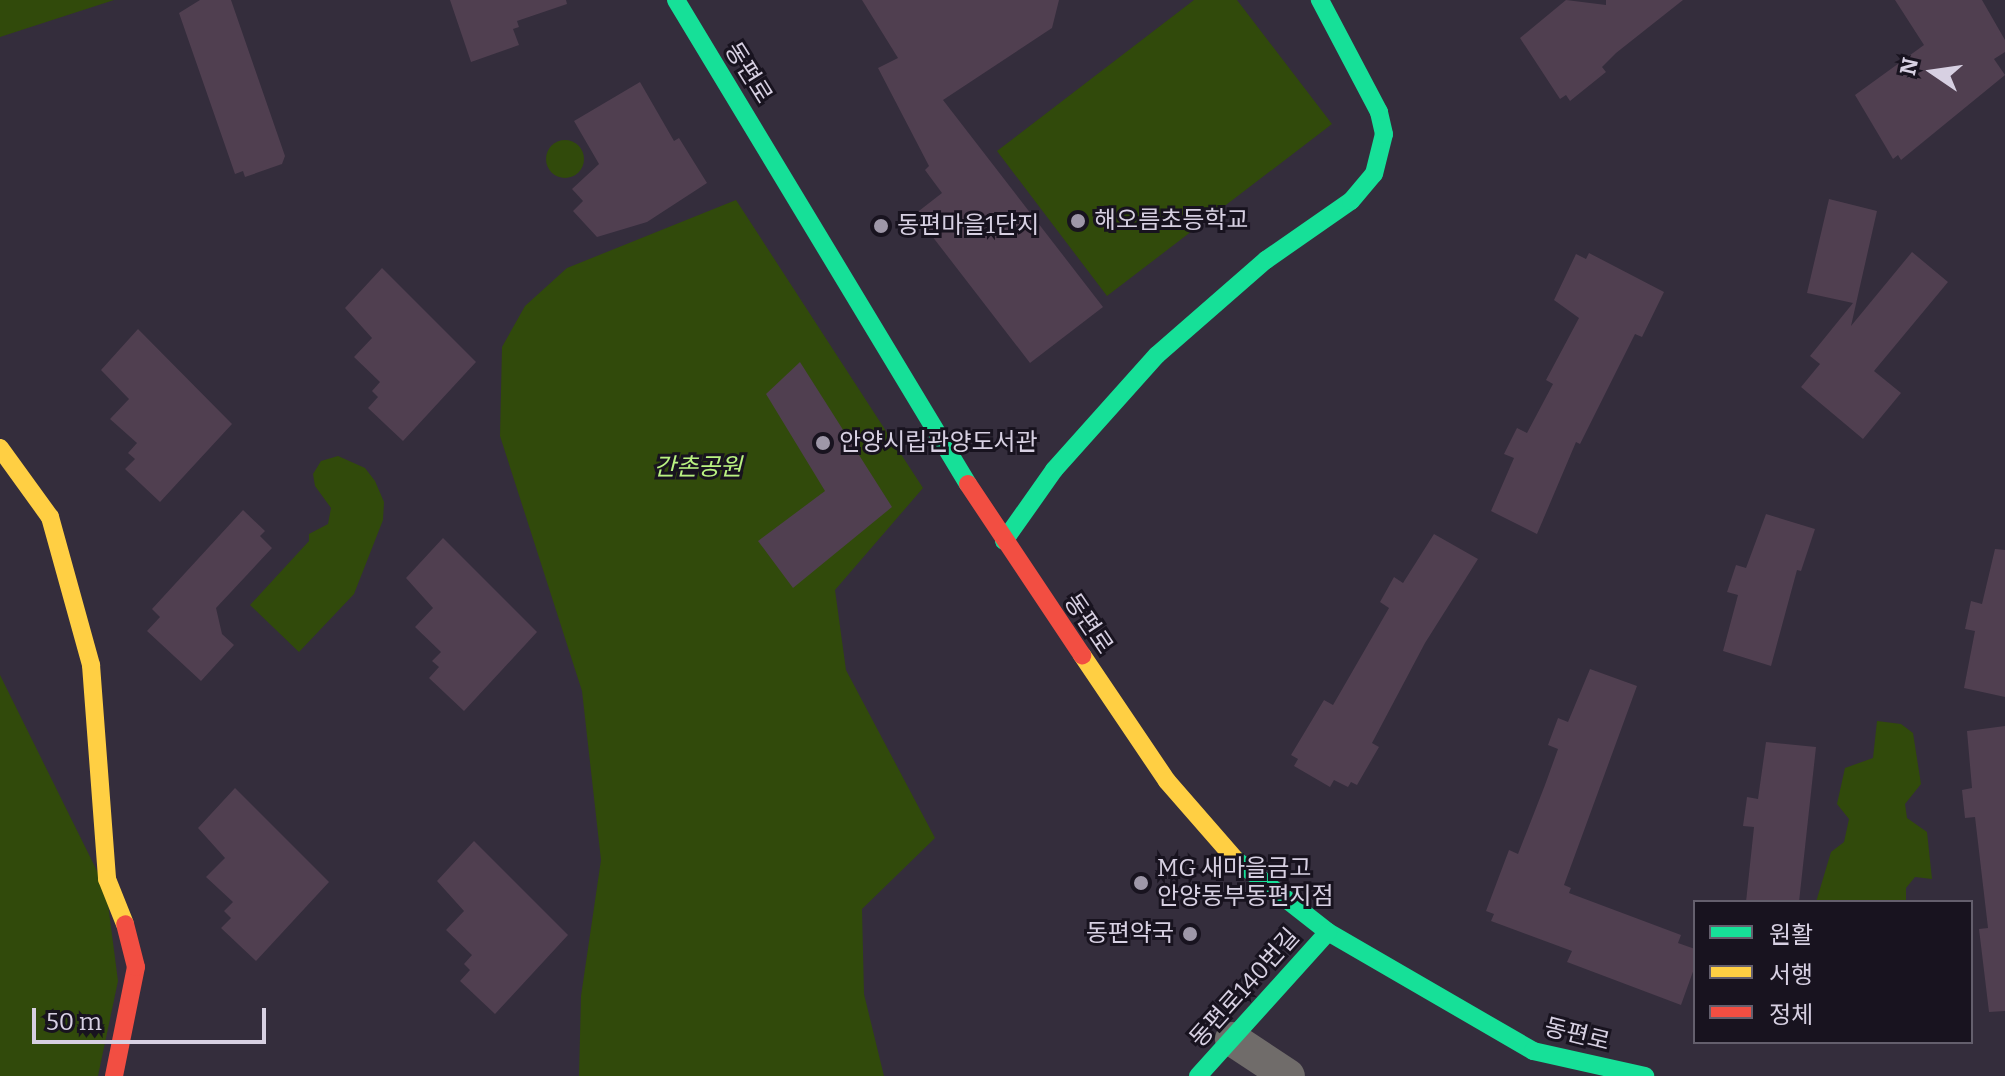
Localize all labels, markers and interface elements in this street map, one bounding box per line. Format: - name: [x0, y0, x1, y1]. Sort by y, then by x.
- north arrow: [1893, 32, 1973, 112]
- street label: 동편로: [718, 37, 778, 109]
- text: N: [1894, 55, 1924, 78]
- place label: 해오름초등학교: [1094, 207, 1249, 235]
- place label: 동편마을1단지: [897, 212, 1039, 240]
- marker: 해오름초등학교: [1069, 212, 1087, 230]
- marker: 동편마을1단지: [872, 217, 890, 235]
- place label: 안양시립관양도서관: [839, 429, 1038, 457]
- marker: 안양시립관양도서관: [814, 434, 832, 452]
- park label: 간촌공원: [654, 454, 742, 482]
- street label: 동편로: [1058, 588, 1118, 660]
- place label: MG 새마을금고 안양동부동편지점: [1157, 855, 1334, 911]
- marker: MG 새마을금고 안양동부동편지점: [1132, 874, 1150, 892]
- legend: [1693, 900, 1973, 1044]
- place label: 동편약국: [1086, 920, 1174, 948]
- text: 원활: [1769, 921, 1813, 949]
- street label: 동편로140번길: [1184, 923, 1306, 1053]
- marker: 동편약국: [1181, 925, 1199, 943]
- text: 서행: [1769, 961, 1813, 989]
- scale bar: [36, 992, 270, 1042]
- text: 정체: [1769, 1001, 1813, 1029]
- text: 50 m: [46, 1008, 102, 1036]
- street label: 동편로: [1541, 1013, 1613, 1057]

